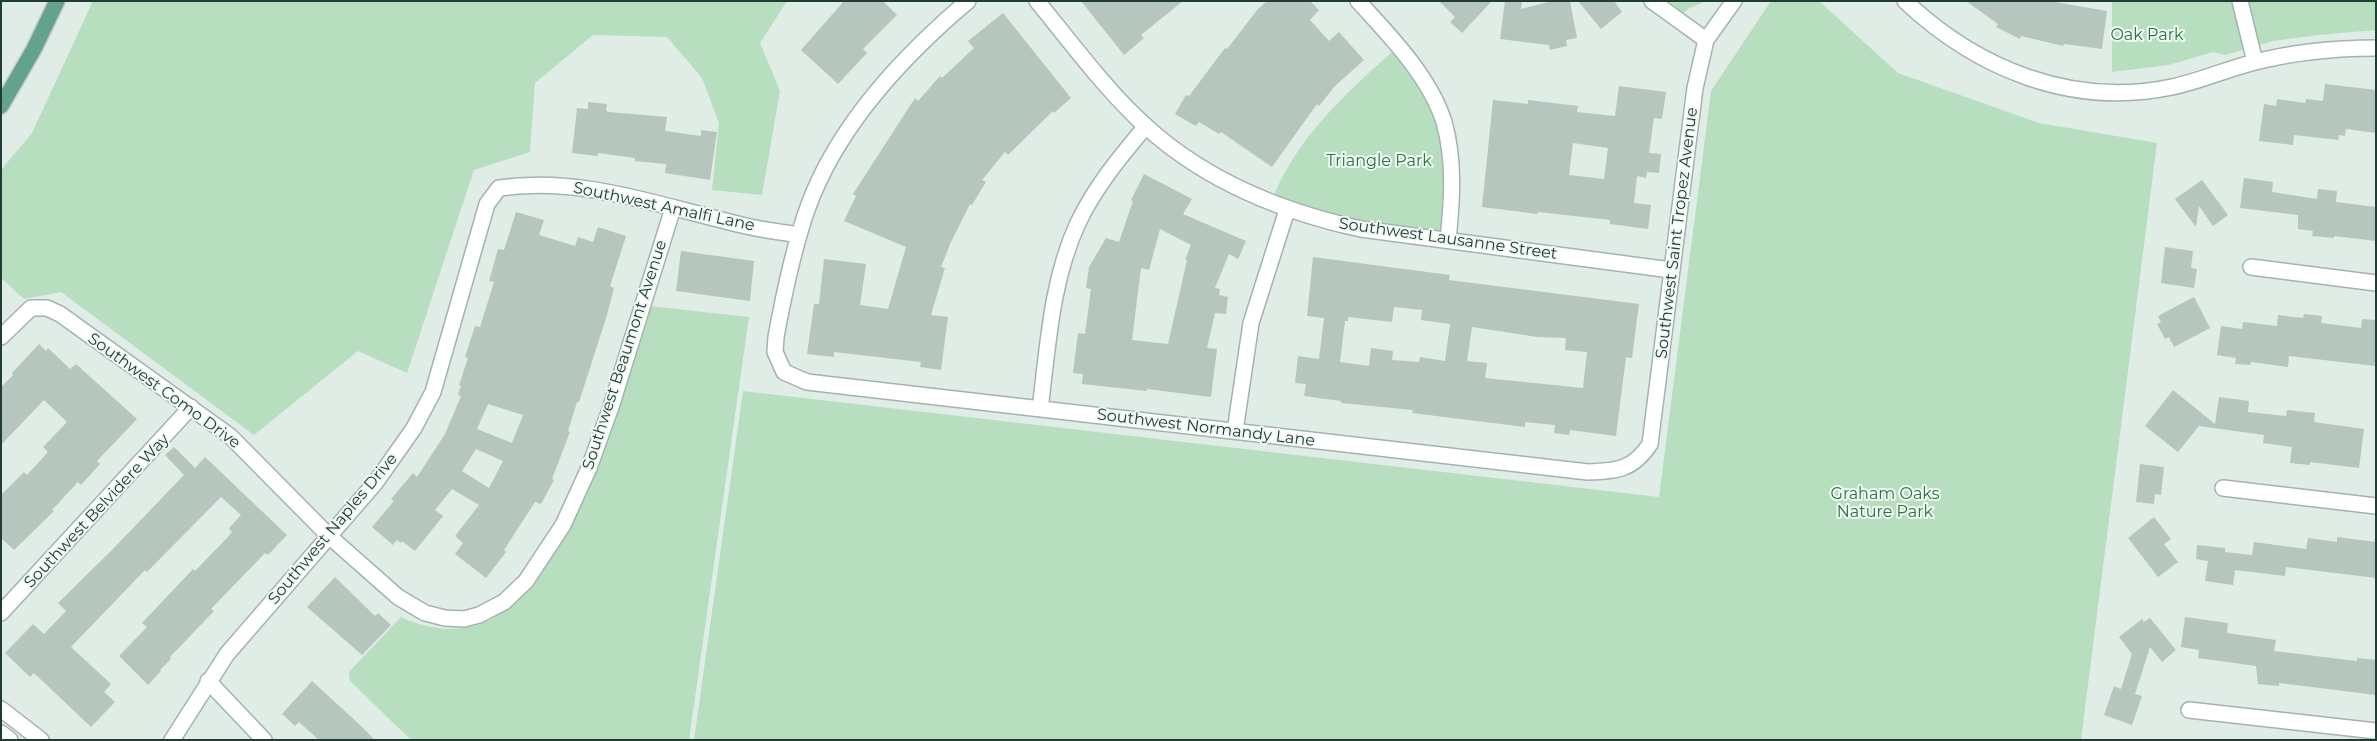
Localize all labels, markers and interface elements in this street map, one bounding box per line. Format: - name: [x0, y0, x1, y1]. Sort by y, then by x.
- park label: Oak Park: [2110, 25, 2184, 45]
- street label: Southwest Saint Tropez Avenue: [1652, 106, 1702, 360]
- park label: Triangle Park: [1326, 151, 1432, 171]
- street label: Southwest Amalfi Lane: [571, 178, 757, 236]
- street label: Southwest Lausanne Street: [1337, 214, 1559, 264]
- street label: Southwest Beaumont Avenue: [579, 238, 671, 472]
- street label: Southwest Como Drive: [84, 329, 244, 453]
- street label: Southwest Normandy Lane: [1096, 405, 1316, 451]
- street label: Southwest Belvidere Way: [20, 430, 174, 592]
- street label: Southwest Naples Drive: [264, 450, 402, 608]
- park label: Graham Oaks Nature Park: [1831, 484, 1939, 522]

